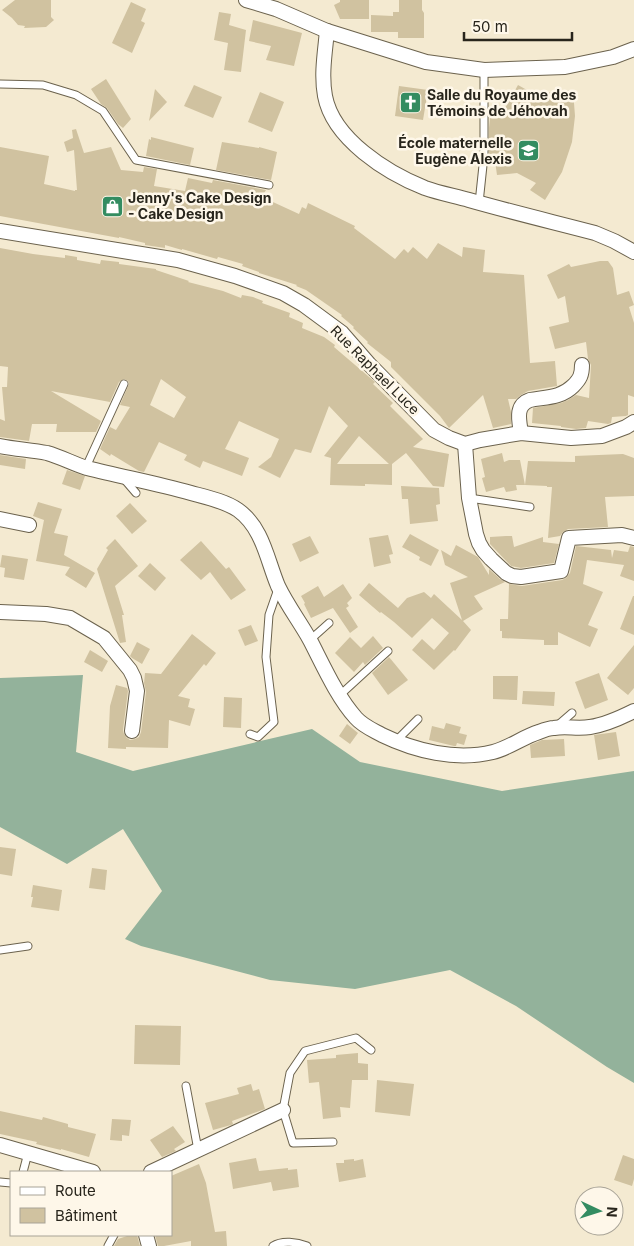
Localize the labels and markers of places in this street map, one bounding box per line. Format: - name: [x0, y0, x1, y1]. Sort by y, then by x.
- place label: Salle du Royaume des Témoins de Jéhovah: [427, 86, 576, 119]
- church icon: Salle du Royaume des Témoins de Jéhovah: [399, 91, 423, 115]
- place label: École maternelle Eugène Alexis: [398, 133, 512, 167]
- school or university icon: École maternelle Eugène Alexis: [516, 139, 540, 163]
- place label: Jenny's Cake Design - Cake Design: [128, 189, 272, 222]
- shop icon: Jenny's Cake Design - Cake Design: [100, 194, 124, 218]

